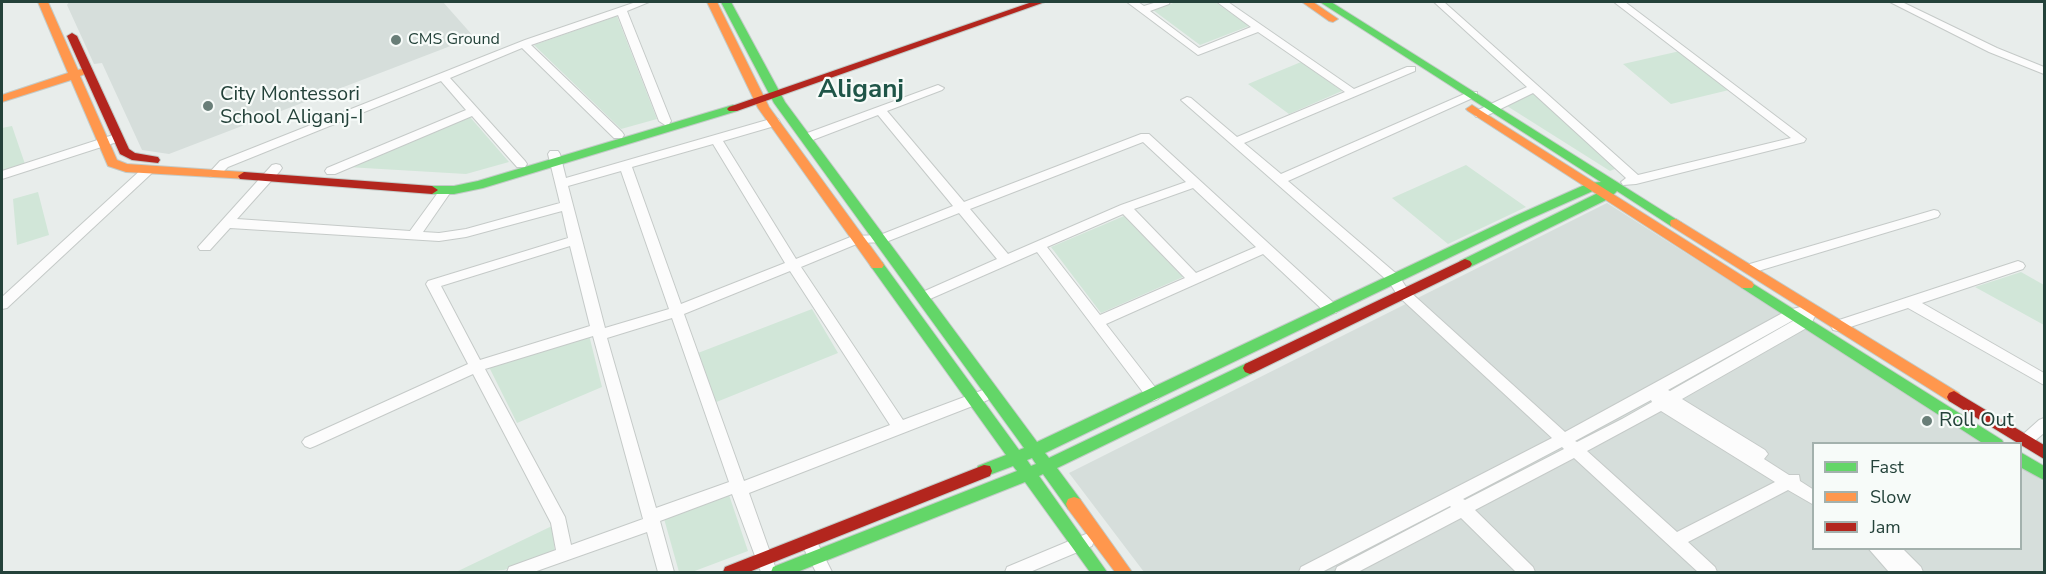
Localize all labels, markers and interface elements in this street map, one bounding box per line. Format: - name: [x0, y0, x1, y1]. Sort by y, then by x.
- place label: CMS Ground: [408, 30, 500, 50]
- marker: CMS Ground: [389, 33, 403, 47]
- district label: Aliganj: [818, 75, 904, 107]
- place label: City Montessori School Aliganj-I: [220, 83, 363, 130]
- marker: City Montessori School Aliganj-I: [201, 99, 215, 113]
- place label: Roll Out: [1939, 409, 2014, 433]
- marker: Roll Out: [1920, 414, 1934, 428]
- legend: [1812, 442, 2022, 550]
- text: Fast: [1870, 455, 1904, 479]
- text: Slow: [1870, 485, 1911, 509]
- text: Jam: [1870, 515, 1901, 539]

